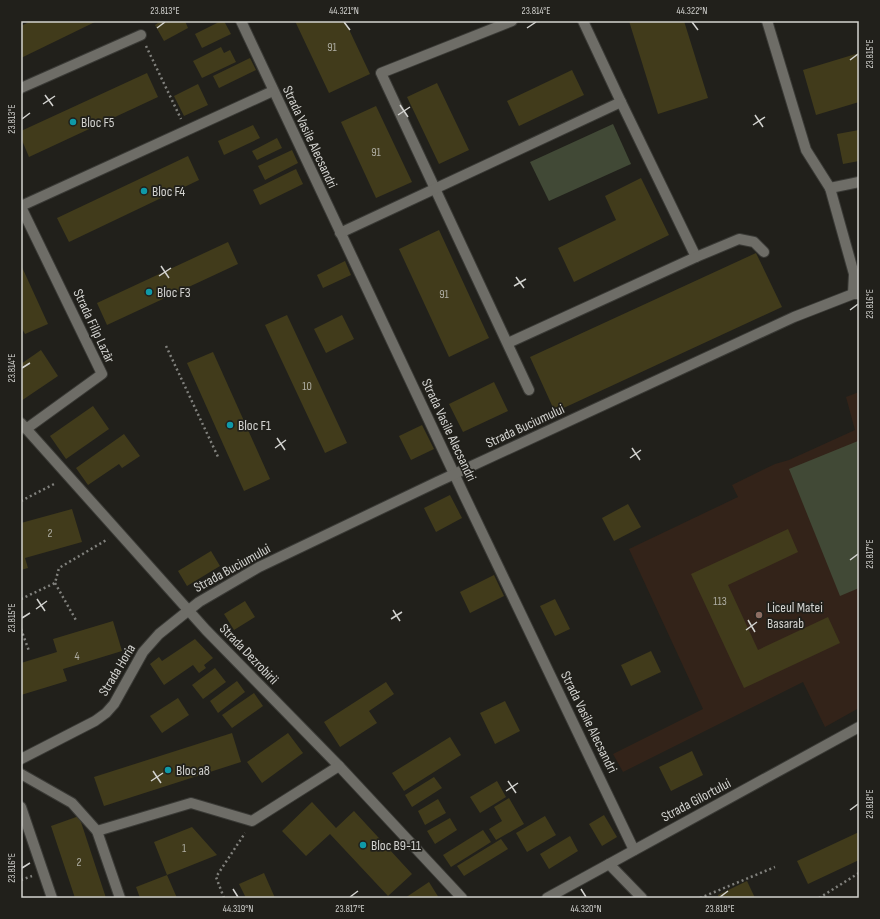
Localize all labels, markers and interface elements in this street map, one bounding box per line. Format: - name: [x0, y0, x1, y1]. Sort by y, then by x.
- text: 23.813°E: [150, 5, 180, 17]
- text: 44.321°N: [329, 5, 359, 17]
- text: 23.814°E: [522, 5, 550, 17]
- text: 44.322°N: [677, 5, 707, 17]
- text: 23.815°E: [864, 39, 876, 69]
- house number: 91: [327, 40, 338, 55]
- street label: Strada Vasile Alecsandri: [279, 83, 341, 191]
- text: 23.813°E: [6, 104, 18, 134]
- place label: Bloc F5: [81, 114, 115, 131]
- marker: Bloc F5: [68, 117, 78, 127]
- house number: 91: [371, 145, 382, 160]
- place label: Bloc F4: [152, 183, 185, 200]
- marker: Bloc F4: [139, 186, 149, 196]
- place label: Bloc F3: [157, 284, 191, 301]
- street label: Strada Filip Lazăr: [69, 286, 119, 366]
- marker: Bloc F3: [144, 287, 154, 297]
- house number: 91: [439, 287, 450, 302]
- text: 23.816°E: [864, 289, 876, 319]
- text: 23.814°E: [6, 354, 18, 382]
- street label: Strada Vasile Alecsandri: [418, 376, 480, 484]
- house number: 10: [302, 379, 312, 394]
- street label: Strada Buciumului: [483, 400, 567, 452]
- place label: Bloc F1: [238, 417, 271, 434]
- marker: Bloc F1: [225, 420, 235, 430]
- house number: 2: [48, 526, 53, 541]
- text: 23.817°E: [864, 539, 876, 569]
- street label: Strada Buciumului: [191, 540, 273, 596]
- house number: 113: [713, 594, 727, 609]
- place label: Liceul Matei Basarab: [767, 599, 823, 632]
- text: 23.815°E: [6, 603, 18, 633]
- marker: Liceul Matei Basarab: [754, 610, 764, 620]
- street label: Strada Dezrobirii: [216, 620, 282, 688]
- street label: Strada Horia: [95, 641, 139, 699]
- house number: 4: [74, 649, 80, 664]
- street label: Strada Vasile Alecsandri: [557, 668, 621, 776]
- place label: Bloc a8: [176, 762, 210, 779]
- marker: Bloc a8: [163, 765, 173, 775]
- street label: Strada Gilortului: [658, 775, 734, 825]
- text: 23.818°E: [864, 789, 876, 819]
- place label: Bloc B9-11: [371, 837, 421, 854]
- marker: Bloc B9-11: [358, 840, 368, 850]
- house number: 1: [182, 841, 187, 856]
- text: 23.816°E: [6, 853, 18, 883]
- house number: 2: [77, 855, 82, 870]
- text: 44.319°N: [223, 903, 253, 915]
- text: 23.817°E: [335, 903, 365, 915]
- text: 44.320°N: [570, 903, 602, 915]
- text: 23.818°E: [705, 903, 735, 915]

